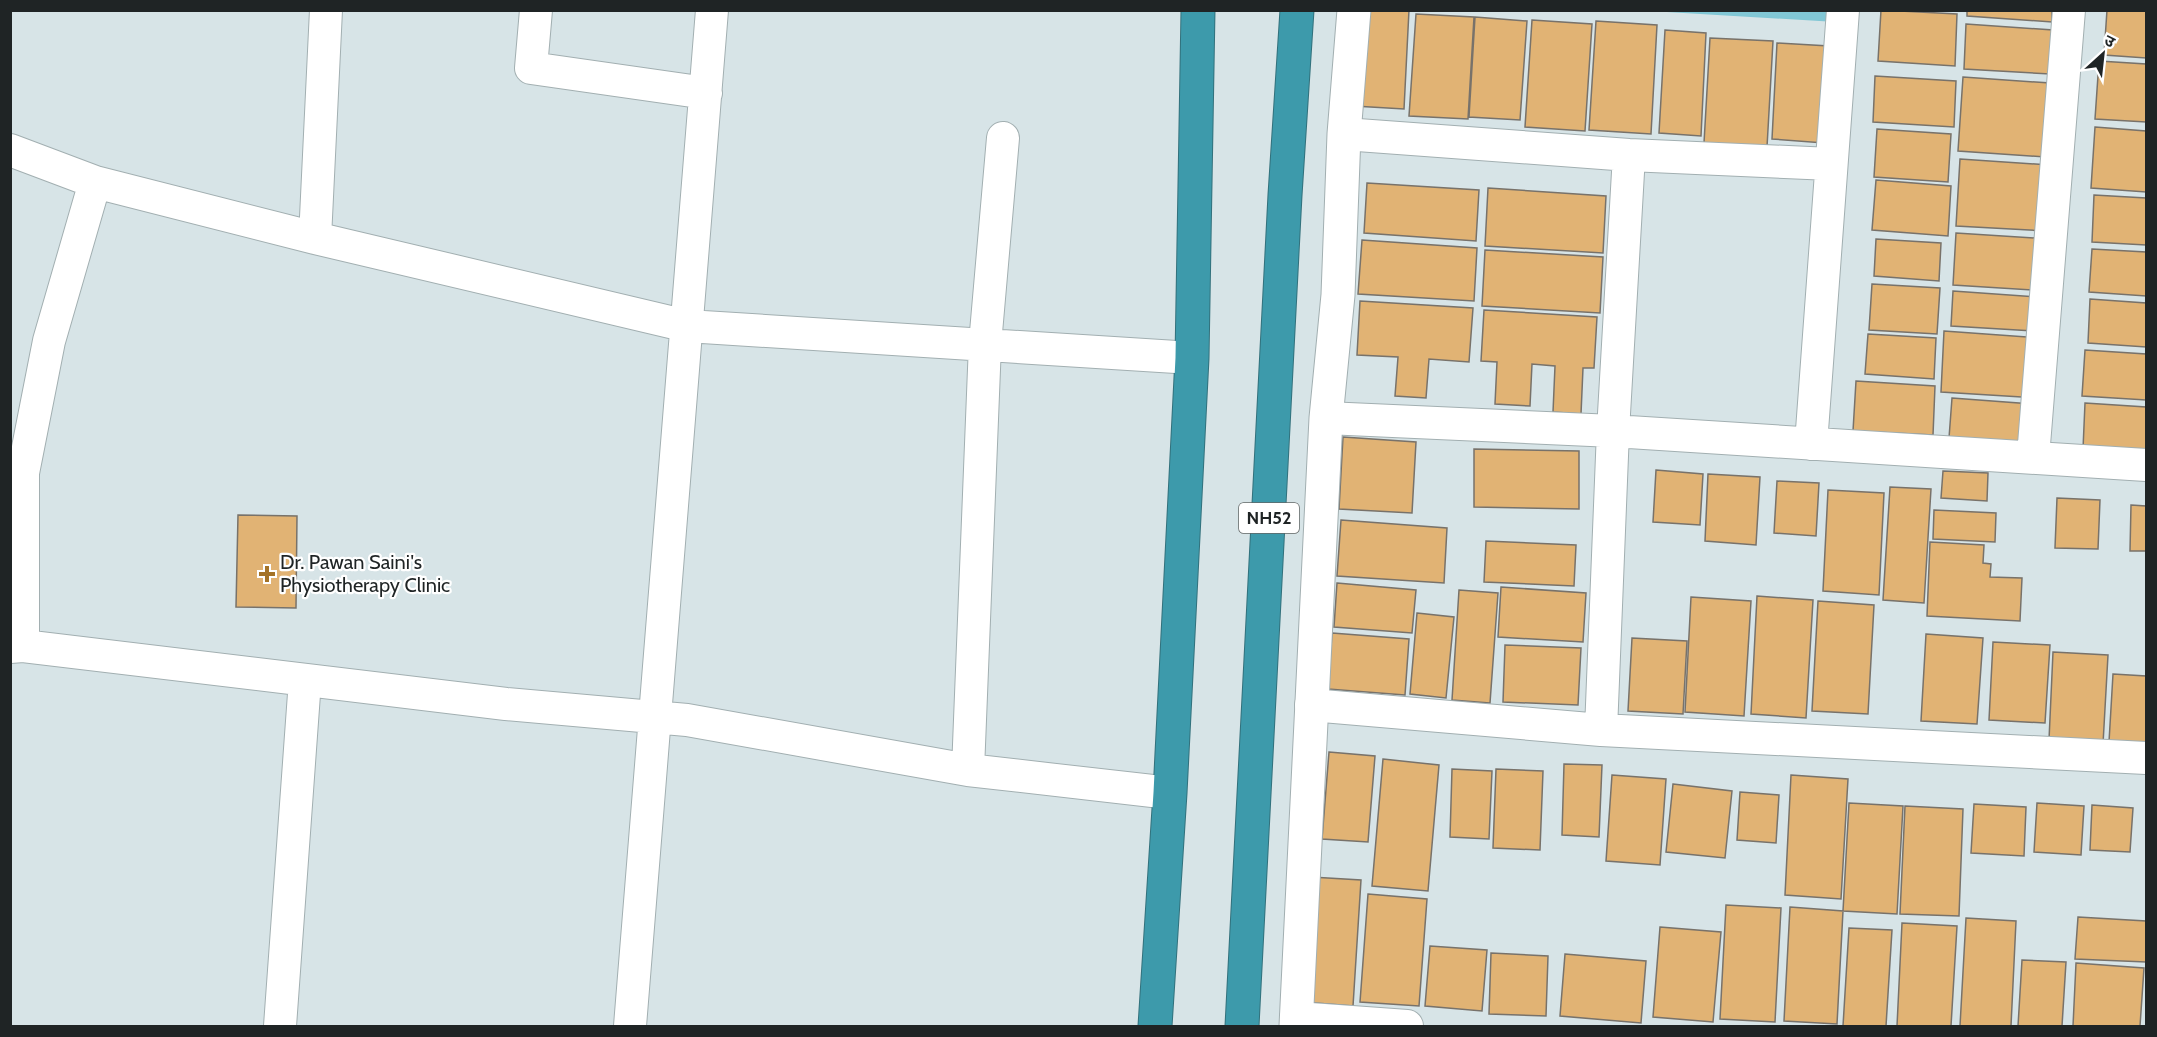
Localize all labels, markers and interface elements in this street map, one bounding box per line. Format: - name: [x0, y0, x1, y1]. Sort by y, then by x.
- north arrow: [2073, 24, 2133, 84]
- text: उ: [2101, 30, 2119, 52]
- road number: NH52: [1239, 503, 1299, 533]
- place label: Dr. Pawan Saini's Physiotherapy Clinic: [280, 550, 450, 597]
- marker: Dr. Pawan Saini's Physiotherapy Clinic: [258, 565, 276, 583]

